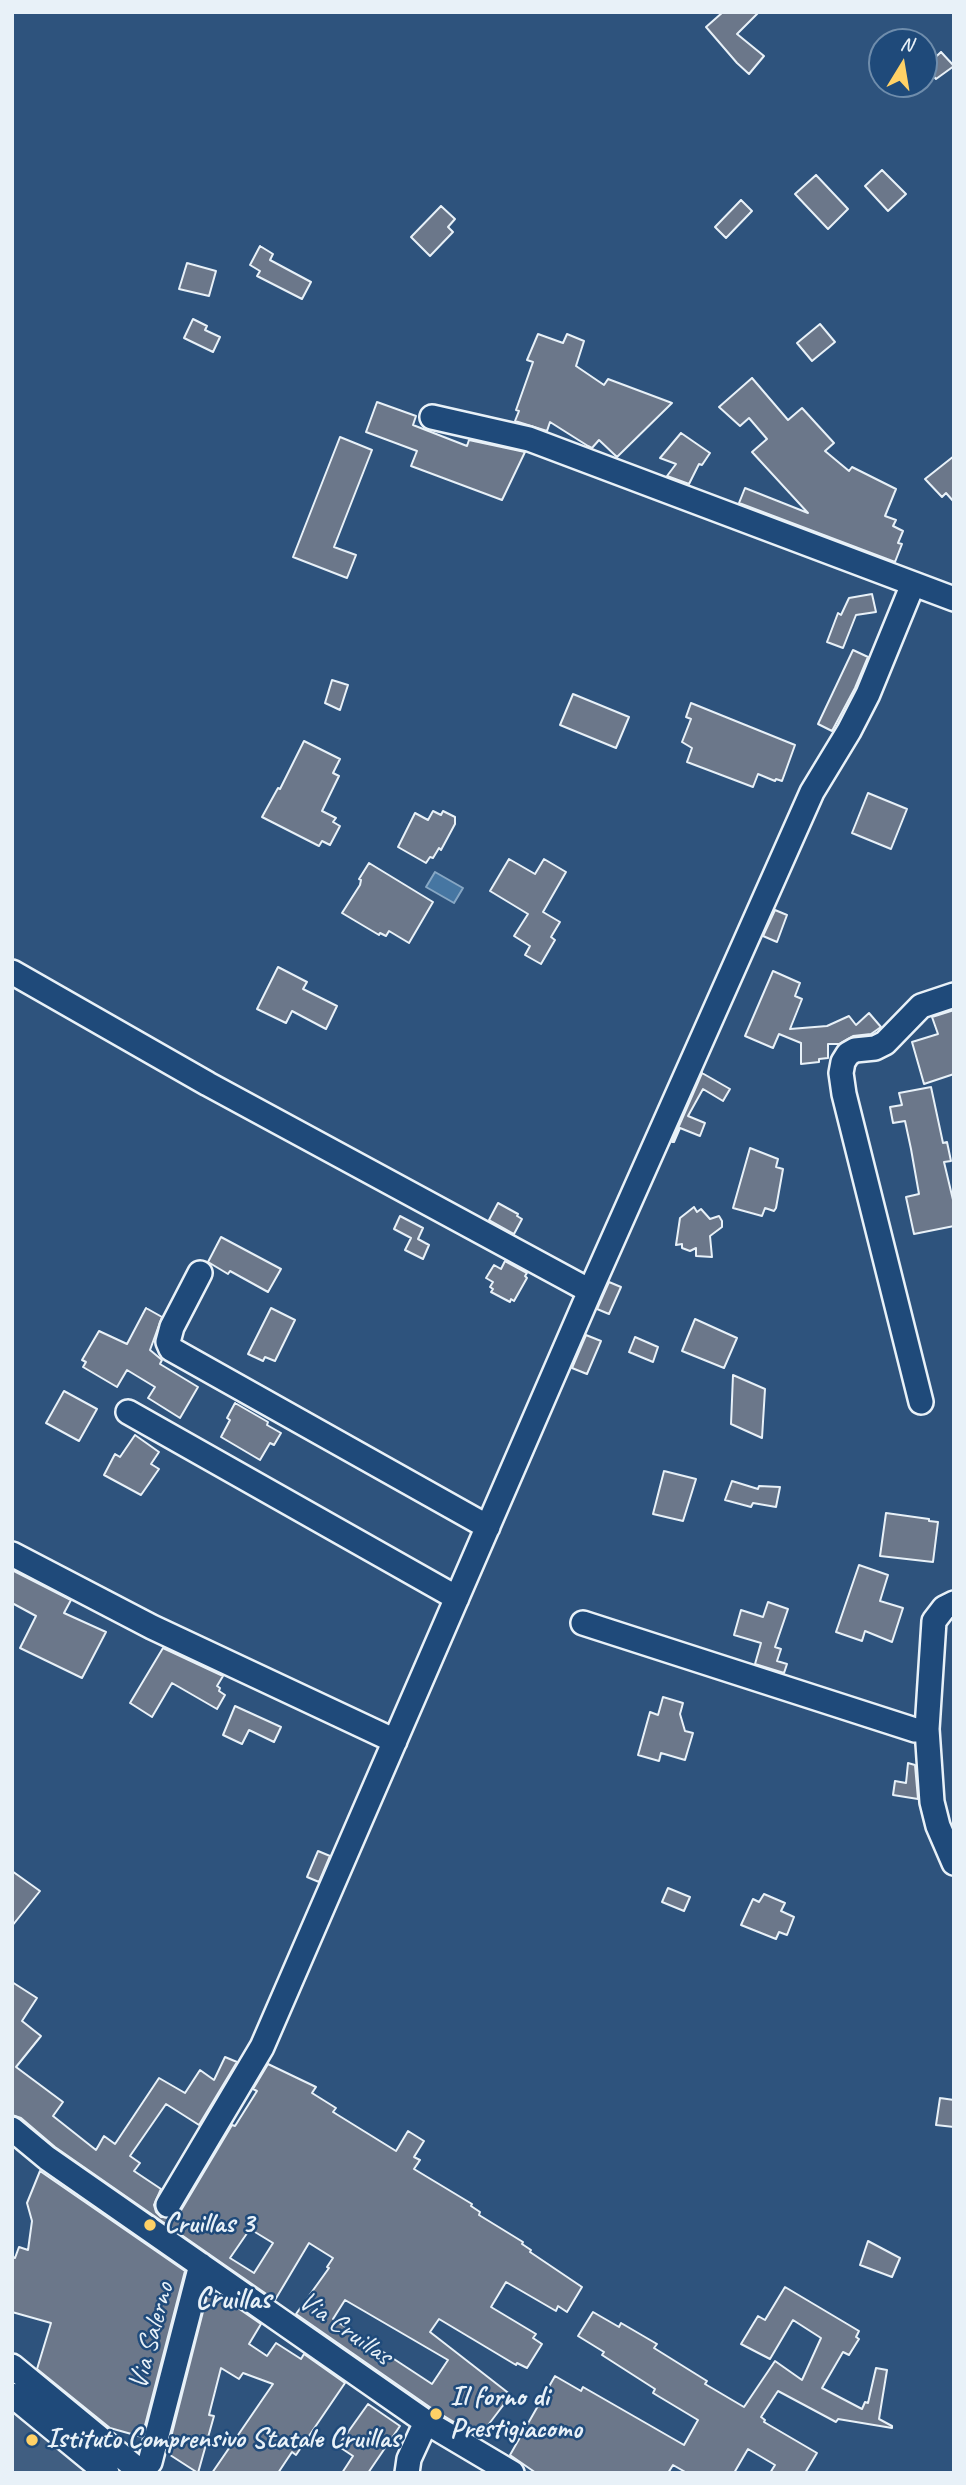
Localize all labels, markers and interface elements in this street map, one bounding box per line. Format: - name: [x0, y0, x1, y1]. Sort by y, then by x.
- north arrow: [868, 28, 938, 98]
- text: N: [899, 31, 915, 57]
- place label: Cruillas 3: [164, 2208, 254, 2242]
- marker: Cruillas 3: [142, 2217, 158, 2233]
- street label: Via Salerno: [122, 2279, 182, 2393]
- district label: Cruillas: [195, 2282, 271, 2318]
- street label: Via Cruillas: [292, 2285, 398, 2373]
- place label: Il forno di Prestigiacomo: [450, 2381, 582, 2447]
- marker: Il forno di Prestigiacomo: [428, 2406, 444, 2422]
- place label: Istituto Comprensivo Statale Cruillas: [46, 2423, 400, 2457]
- marker: Istituto Comprensivo Statale Cruillas: [24, 2432, 40, 2448]

